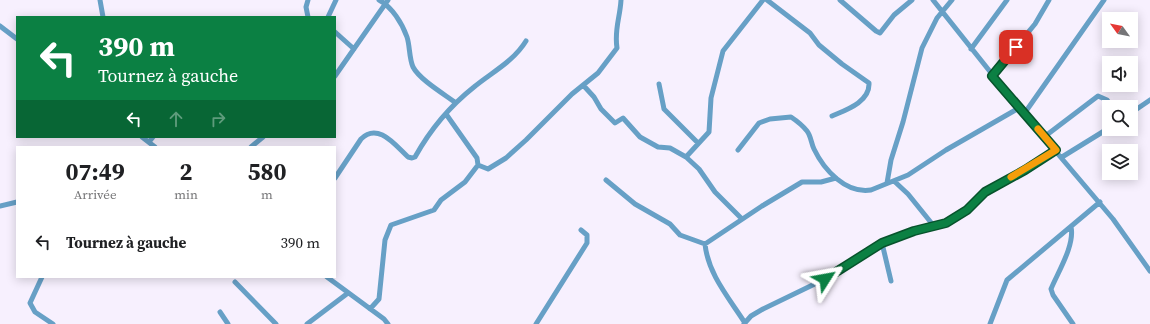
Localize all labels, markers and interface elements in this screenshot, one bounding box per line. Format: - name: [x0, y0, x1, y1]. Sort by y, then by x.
- north arrow: [1102, 12, 1138, 48]
- map controls: [1102, 12, 1138, 180]
- text: 390 m: [98, 27, 175, 65]
- pin: [999, 30, 1033, 64]
- icon: left: [32, 32, 84, 84]
- icon: arrive: [1005, 36, 1027, 58]
- button: sound: [1102, 56, 1138, 92]
- text: Tournez à gauche: [98, 63, 238, 88]
- button: search: [1102, 100, 1138, 136]
- icon: left: [123, 108, 145, 130]
- icon: ahead: [165, 108, 187, 130]
- icon: right: [207, 108, 229, 130]
- button: layers: [1102, 144, 1138, 180]
- text: 07:49: [66, 155, 125, 188]
- text: 2: [180, 155, 193, 188]
- text: 580: [247, 155, 286, 188]
- text: Arrivée: [74, 186, 117, 203]
- text: min: [174, 186, 198, 203]
- text: m: [261, 186, 273, 203]
- icon: left: [32, 231, 54, 253]
- text: Tournez à gauche: [66, 232, 186, 253]
- text: 390 m: [280, 232, 320, 253]
- position arrow: [804, 258, 846, 300]

